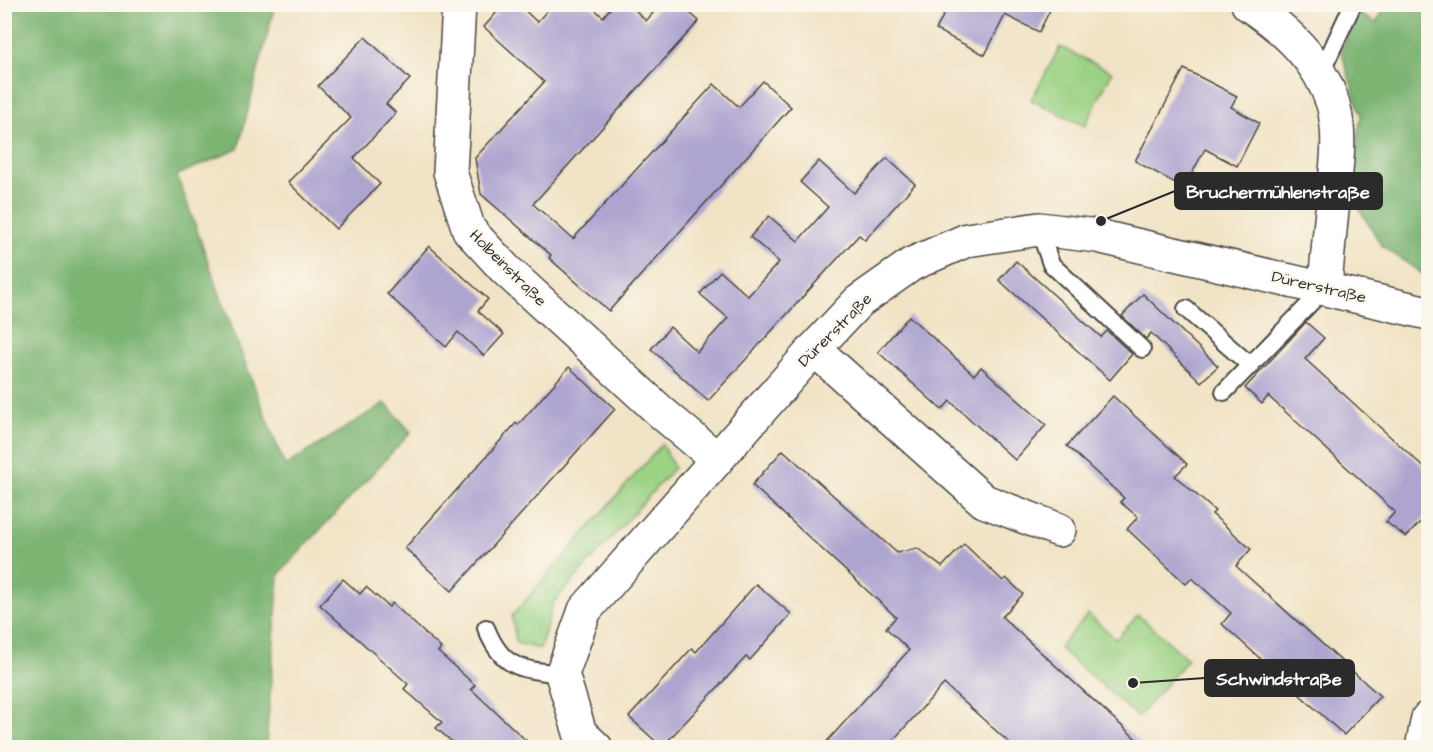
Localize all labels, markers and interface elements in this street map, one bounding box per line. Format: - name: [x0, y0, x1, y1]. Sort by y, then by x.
- callout: Bruchermühlenstraße: [1175, 173, 1382, 209]
- text: Bruchermühlenstraße: [1186, 180, 1370, 205]
- street label: Holbeinstraße: [465, 225, 552, 312]
- street label: Dürerstraße: [1270, 265, 1369, 309]
- street label: Dürerstraße: [793, 288, 877, 372]
- callout: Schwindstraße: [1205, 660, 1354, 696]
- text: Schwindstraße: [1215, 667, 1342, 692]

